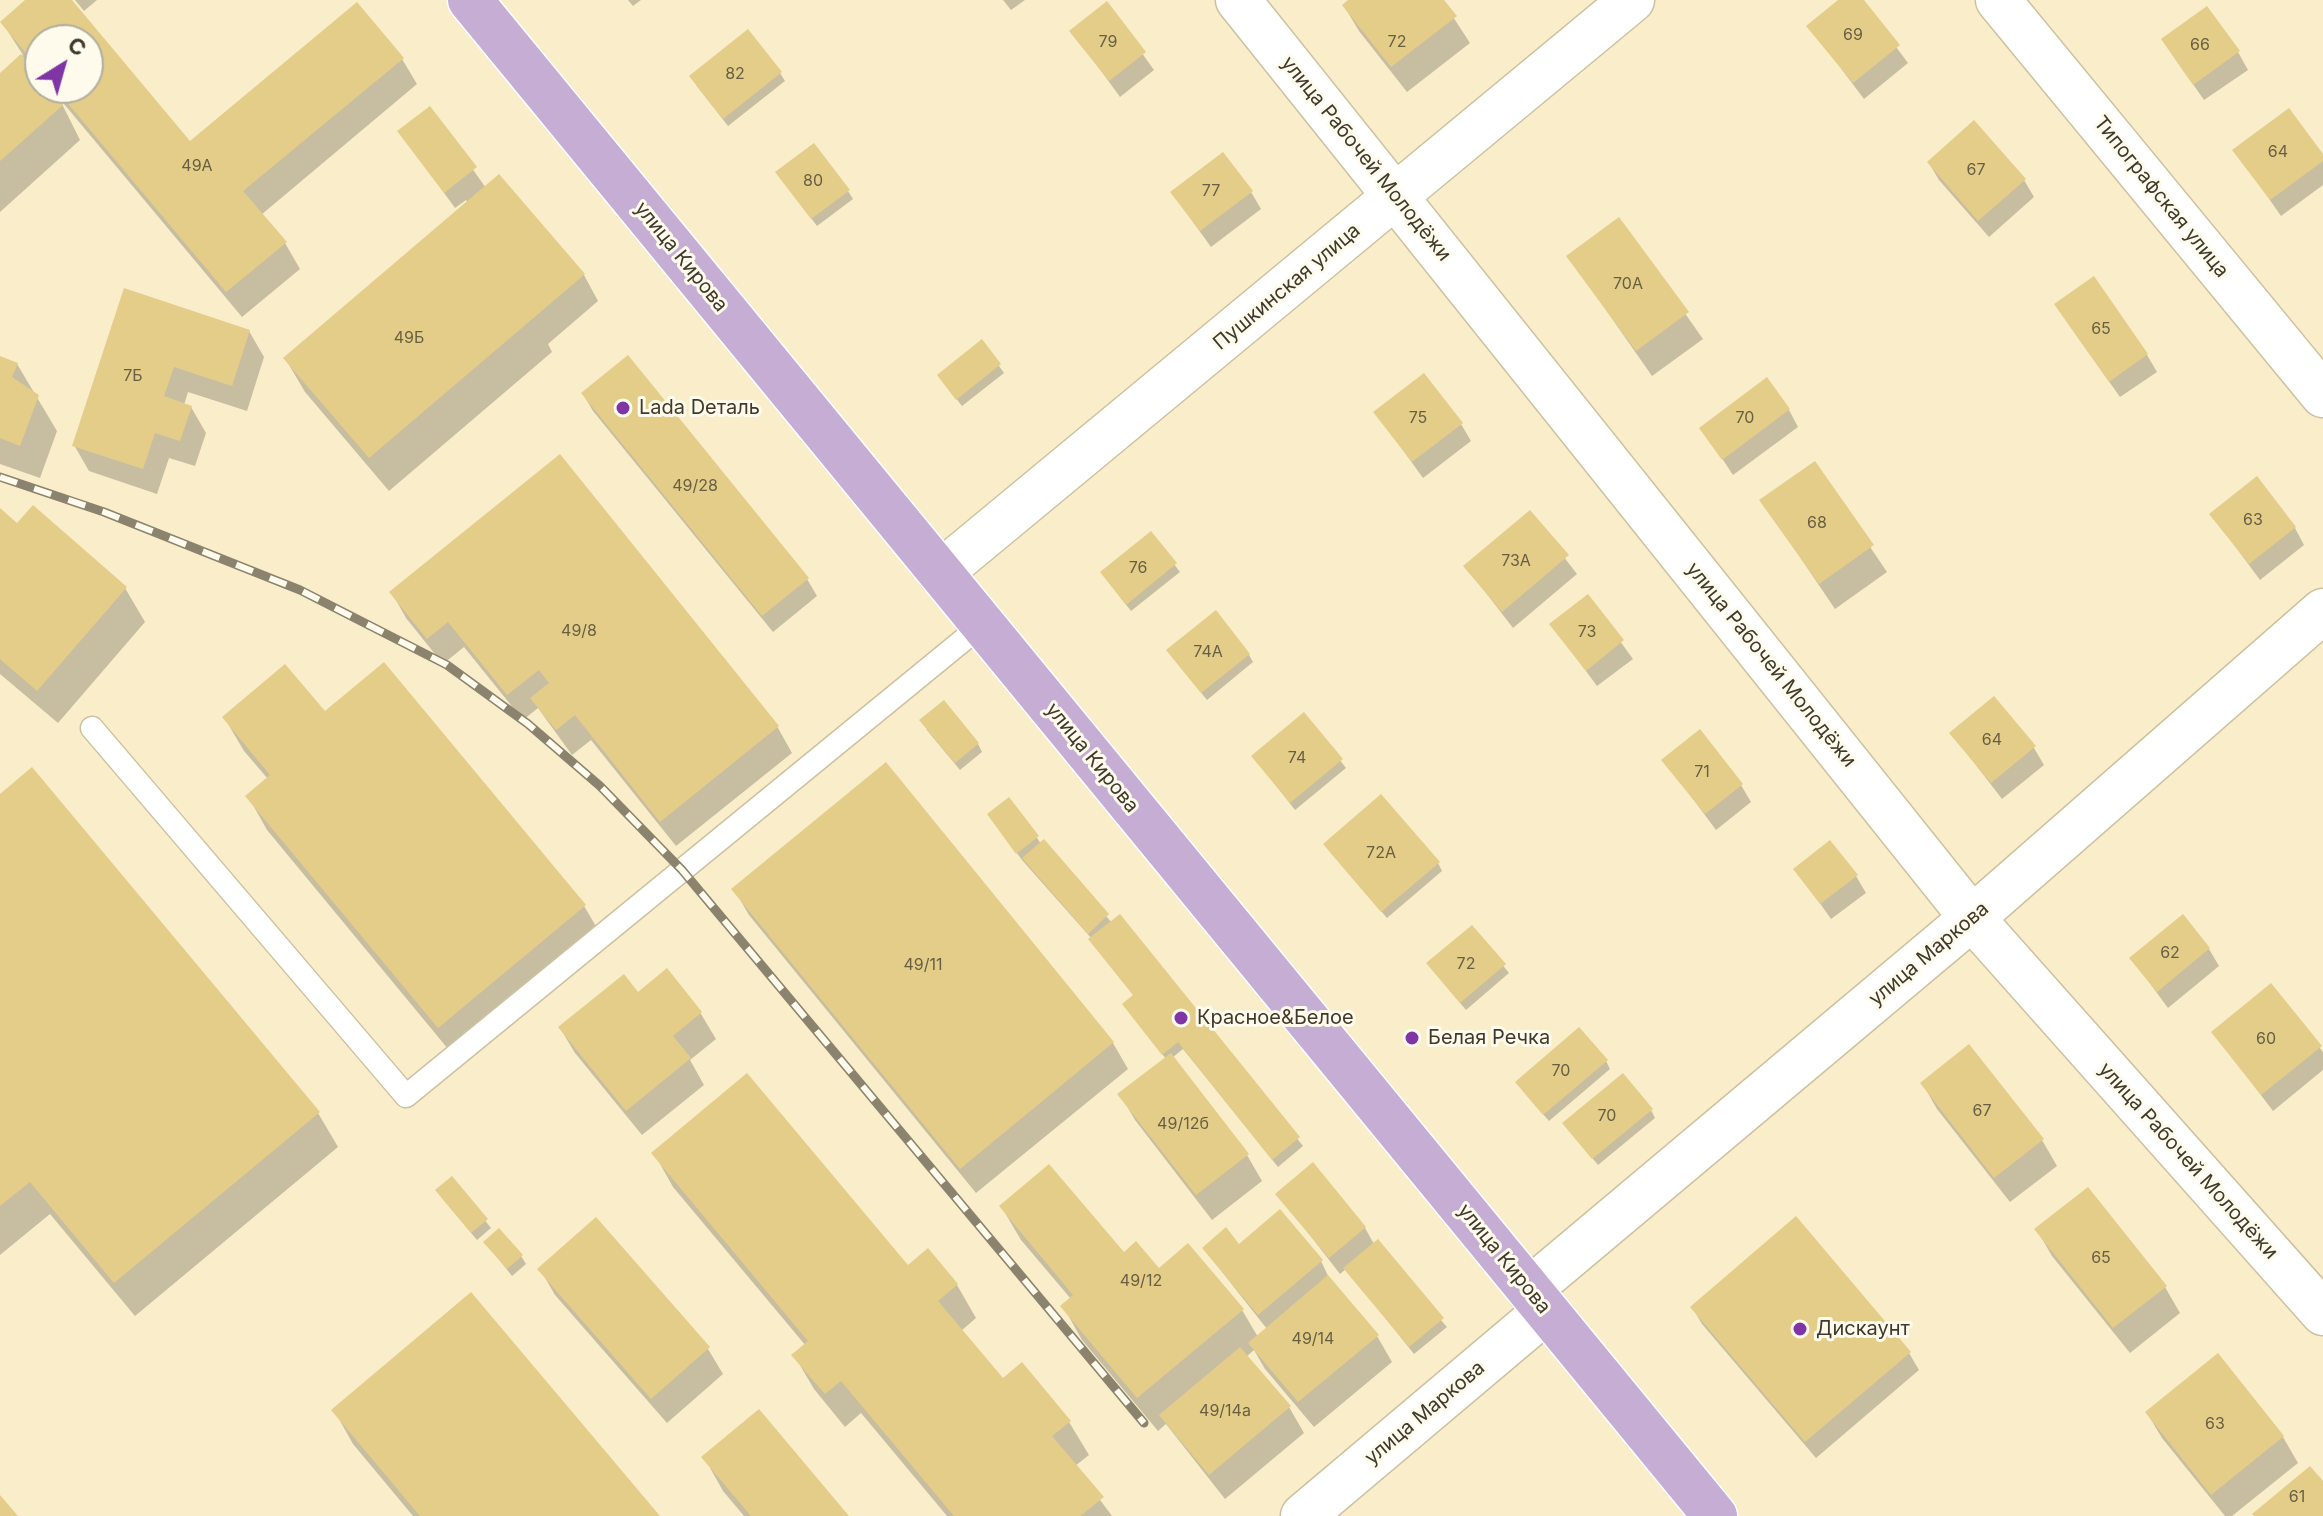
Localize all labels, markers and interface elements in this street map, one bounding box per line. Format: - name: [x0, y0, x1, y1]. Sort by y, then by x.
- north arrow: [24, 24, 104, 104]
- house number: 69: [1843, 25, 1863, 45]
- text: С: [63, 31, 92, 62]
- house number: 79: [1099, 32, 1117, 52]
- house number: 72: [1388, 32, 1406, 52]
- house number: 66: [2190, 35, 2210, 55]
- street label: улица Рабочей Молодёжи: [1276, 52, 1456, 266]
- house number: 82: [725, 64, 745, 84]
- street label: Типографская улица: [2088, 111, 2234, 283]
- house number: 64: [2268, 142, 2288, 162]
- house number: 49А: [181, 156, 213, 176]
- house number: 67: [1967, 160, 1985, 180]
- house number: 80: [803, 171, 823, 191]
- house number: 77: [1202, 181, 1220, 201]
- street label: улица Кирова: [629, 197, 733, 317]
- street label: Пушкинская улица: [1209, 219, 1365, 355]
- house number: 70А: [1613, 274, 1643, 294]
- house number: 65: [2091, 319, 2111, 339]
- house number: 49Б: [394, 328, 424, 348]
- house number: 7Б: [123, 366, 143, 386]
- place label: Lada Dеталь: [639, 396, 760, 420]
- marker: Lada Dеталь: [614, 399, 632, 417]
- house number: 75: [1409, 408, 1427, 428]
- house number: 70: [1736, 408, 1754, 428]
- house number: 49/28: [672, 476, 718, 496]
- house number: 63: [2243, 510, 2263, 530]
- house number: 68: [1807, 513, 1827, 533]
- house number: 73А: [1501, 551, 1531, 571]
- house number: 76: [1129, 558, 1147, 578]
- street label: улица Рабочей Молодёжи: [1681, 558, 1861, 772]
- house number: 49/8: [561, 621, 597, 641]
- house number: 73: [1578, 622, 1596, 642]
- house number: 74А: [1193, 642, 1223, 662]
- street label: улица Кирова: [1040, 698, 1144, 818]
- house number: 64: [1982, 730, 2002, 750]
- house number: 74: [1288, 748, 1306, 768]
- house number: 71: [1694, 762, 1710, 782]
- house number: 72А: [1366, 843, 1396, 863]
- street label: улица Маркова: [1864, 897, 1994, 1011]
- house number: 62: [2160, 943, 2180, 963]
- house number: 72: [1457, 954, 1475, 974]
- house number: 49/11: [903, 955, 943, 975]
- place label: Красное&Белое: [1197, 1006, 1354, 1030]
- marker: Красное&Белое: [1172, 1009, 1190, 1027]
- place label: Белая Речка: [1428, 1026, 1550, 1050]
- marker: Белая Речка: [1403, 1029, 1421, 1047]
- house number: 60: [2256, 1029, 2276, 1049]
- street label: улица Рабочей Молодёжи: [2093, 1058, 2283, 1264]
- house number: 70: [1552, 1061, 1570, 1081]
- house number: 67: [1973, 1101, 1991, 1121]
- house number: 70: [1598, 1106, 1616, 1126]
- house number: 49/12б: [1157, 1114, 1209, 1134]
- street label: улица Кирова: [1452, 1199, 1556, 1319]
- house number: 65: [2091, 1248, 2111, 1268]
- house number: 49/12: [1120, 1271, 1162, 1291]
- place label: Дискаунт: [1816, 1317, 1910, 1341]
- marker: Дискаунт: [1791, 1320, 1809, 1338]
- house number: 49/14: [1292, 1329, 1334, 1349]
- street label: улица Маркова: [1360, 1356, 1490, 1470]
- house number: 49/14а: [1199, 1401, 1251, 1421]
- house number: 63: [2205, 1414, 2225, 1434]
- house number: 61: [2289, 1487, 2305, 1507]

